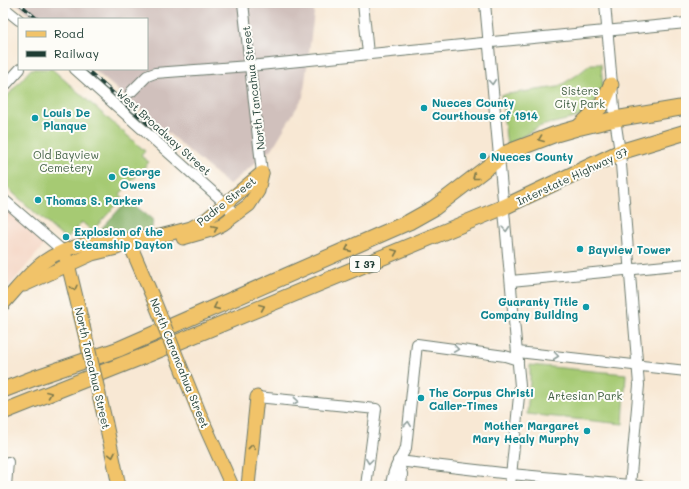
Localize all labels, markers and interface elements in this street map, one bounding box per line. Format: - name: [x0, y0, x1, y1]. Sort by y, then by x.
- legend: [18, 18, 148, 70]
- text: Road: [54, 25, 84, 41]
- street label: North Tancahua Street: [238, 25, 268, 151]
- text: Railway: [54, 45, 99, 61]
- one-way arrow: [487, 79, 496, 85]
- park label: Sisters City Park: [555, 83, 605, 111]
- street label: West Broadway Street: [113, 85, 215, 179]
- place label: Nueces County Courthouse of 1914: [432, 95, 538, 123]
- marker: Nueces County Courthouse of 1914: [419, 103, 429, 113]
- place label: Louis De Planque: [43, 105, 90, 133]
- marker: Louis De Planque: [30, 113, 40, 123]
- one-way arrow: [538, 135, 545, 143]
- street label: Interstate Highway 37: [514, 144, 630, 208]
- park label: Old Bayview Cemetery: [33, 147, 99, 175]
- place label: Nueces County: [491, 149, 573, 164]
- marker: Nueces County: [478, 151, 488, 161]
- place label: George Owens: [120, 164, 161, 192]
- marker: George Owens: [107, 172, 117, 182]
- one-way arrow: [473, 172, 480, 179]
- street label: Padre Street: [193, 173, 259, 229]
- place label: Thomas S. Parker: [46, 193, 143, 208]
- marker: Thomas S. Parker: [33, 195, 43, 205]
- place label: Explosion of the Steamship Dayton: [74, 224, 173, 252]
- one-way arrow: [210, 225, 218, 233]
- one-way arrow: [501, 226, 510, 232]
- marker: Explosion of the Steamship Dayton: [61, 232, 71, 242]
- place label: Bayview Tower: [588, 242, 671, 257]
- one-way arrow: [344, 244, 352, 252]
- marker: Bayview Tower: [575, 244, 585, 254]
- one-way arrow: [392, 248, 399, 256]
- road number: I 37: [350, 256, 380, 272]
- one-way arrow: [69, 285, 77, 291]
- place label: Guaranty Title Company Building: [481, 294, 578, 322]
- street label: North Carancahua Street: [147, 296, 213, 430]
- one-way arrow: [212, 302, 220, 310]
- marker: Guaranty Title Company Building: [581, 302, 591, 312]
- one-way arrow: [258, 304, 266, 312]
- street label: North Tancahua Street: [72, 306, 114, 431]
- one-way arrow: [453, 344, 459, 353]
- one-way arrow: [553, 352, 560, 361]
- place label: The Corpus Christi Caller-Times: [429, 385, 534, 413]
- park label: Artesian Park: [548, 388, 623, 403]
- one-way arrow: [45, 391, 52, 399]
- marker: The Corpus Christi Caller-Times: [416, 393, 426, 403]
- one-way arrow: [293, 396, 299, 405]
- place label: Mother Margaret Mary Healy Murphy: [472, 418, 579, 446]
- one-way arrow: [404, 421, 413, 427]
- marker: Mother Margaret Mary Healy Murphy: [582, 426, 592, 436]
- one-way arrow: [247, 444, 256, 450]
- one-way arrow: [108, 452, 116, 458]
- one-way arrow: [365, 458, 374, 464]

